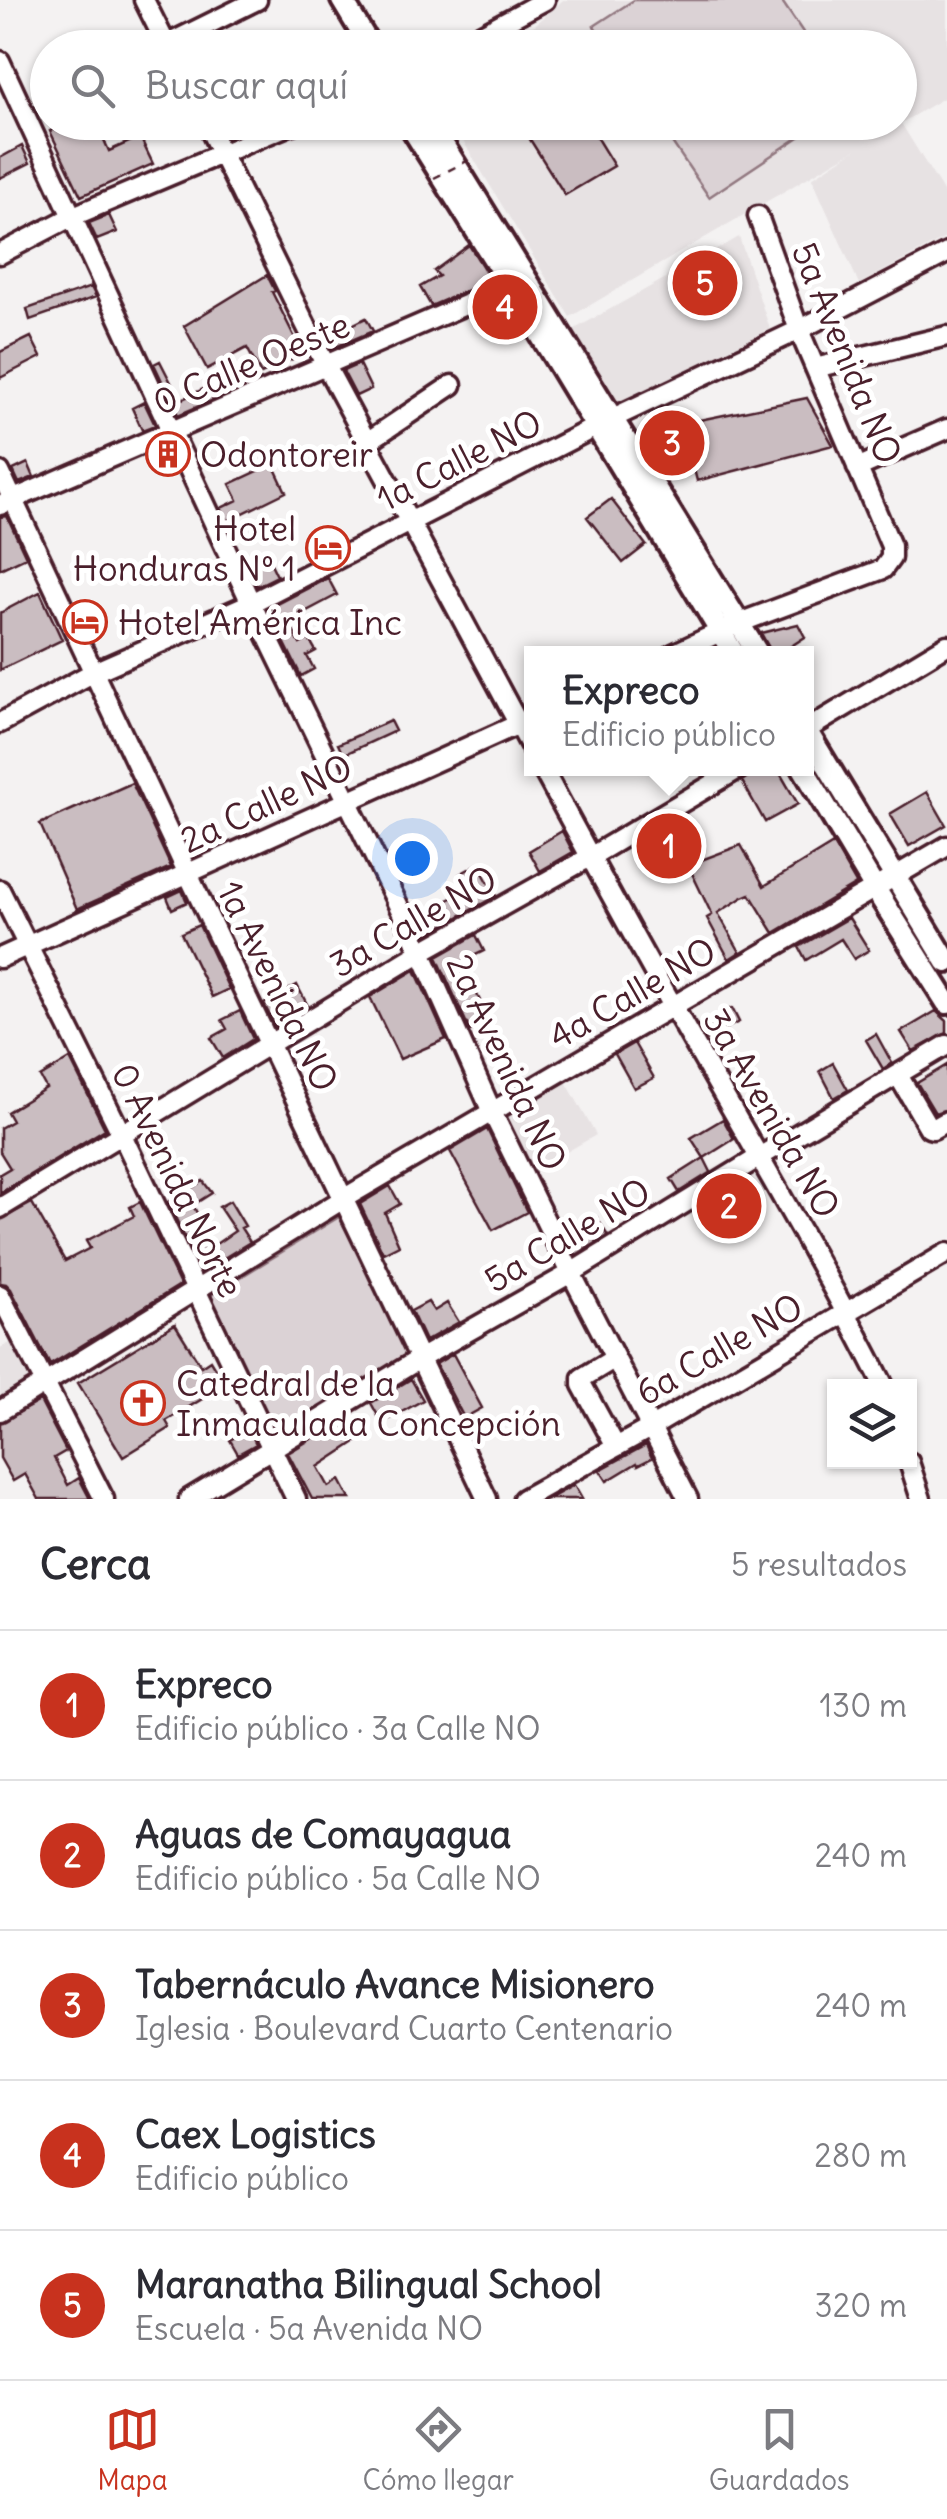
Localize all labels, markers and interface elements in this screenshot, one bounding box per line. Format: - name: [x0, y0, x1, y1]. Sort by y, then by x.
- search box: [30, 30, 917, 140]
- icon: search: [65, 58, 120, 113]
- text: Buscar aquí: [145, 62, 348, 109]
- street label: 5a Avenida NO: [783, 236, 911, 470]
- pin: 5: [672, 246, 738, 320]
- pin: 4: [472, 270, 538, 344]
- street label: 0 Calle Oeste: [146, 302, 356, 424]
- street label: 1a Calle NO: [369, 400, 549, 520]
- pin: 3: [640, 406, 704, 480]
- building icon: Odontoreir: [145, 431, 191, 477]
- place label: Odontoreir: [200, 432, 373, 476]
- place label: Hotel Honduras Nº 1: [73, 506, 296, 590]
- hotel icon: Hotel Honduras Nº 1: [305, 525, 351, 571]
- hotel icon: Hotel América Inc: [62, 599, 108, 645]
- place label: Hotel América Inc: [118, 600, 402, 644]
- popup: [524, 646, 814, 776]
- text: Expreco: [562, 667, 700, 714]
- text: Edificio público: [562, 714, 776, 755]
- street label: 2a Calle NO: [173, 744, 359, 862]
- pin: 1: [636, 808, 702, 884]
- your location: [387, 833, 438, 884]
- street label: 3a Calle NO: [322, 856, 504, 986]
- street label: 1a Avenida NO: [208, 874, 348, 1098]
- street label: 4a Calle NO: [541, 928, 723, 1058]
- street label: 2a Avenida NO: [438, 947, 576, 1177]
- street label: 3a Avenida NO: [694, 1000, 850, 1226]
- street label: 0 Avenida Norte: [102, 1056, 254, 1304]
- street label: 5a Calle NO: [476, 1168, 658, 1302]
- pin: 2: [696, 1168, 762, 1244]
- street label: 6a Calle NO: [628, 1284, 810, 1414]
- place label: Catedral de la Inmaculada Concepción: [176, 1361, 561, 1445]
- map controls: [827, 1379, 917, 1469]
- button: layers: [827, 1379, 917, 1469]
- church icon: Catedral de la Inmaculada Concepción: [120, 1380, 166, 1426]
- text: Cerca: [40, 1538, 151, 1590]
- text: 5 resultados: [731, 1544, 907, 1585]
- text: Expreco: [135, 1661, 273, 1708]
- text: 1: [66, 1685, 79, 1726]
- text: 130 m: [819, 1685, 907, 1726]
- text: Edificio público · 3a Calle NO: [135, 1708, 540, 1749]
- text: Aguas de Comayagua: [135, 1811, 511, 1858]
- text: 2: [64, 1835, 81, 1876]
- text: 240 m: [815, 1835, 907, 1876]
- text: Edificio público · 5a Calle NO: [135, 1858, 541, 1899]
- text: Tabernáculo Avance Misionero: [135, 1961, 655, 2008]
- text: 3: [63, 1985, 82, 2026]
- text: 240 m: [815, 1985, 907, 2026]
- text: Iglesia · Boulevard Cuarto Centenario: [135, 2008, 673, 2049]
- text: Caex Logistics: [135, 2111, 376, 2158]
- text: 4: [63, 2135, 82, 2176]
- text: 280 m: [814, 2135, 907, 2176]
- text: Edificio público: [135, 2158, 349, 2199]
- text: Maranatha Bilingual School: [135, 2261, 602, 2308]
- text: 5: [63, 2285, 82, 2326]
- text: 320 m: [815, 2285, 907, 2326]
- text: Escuela · 5a Avenida NO: [135, 2308, 483, 2349]
- tab: Mapa: [97, 2402, 168, 2498]
- tab: Cómo llegar: [363, 2402, 514, 2498]
- tab: Guardados: [709, 2402, 850, 2498]

